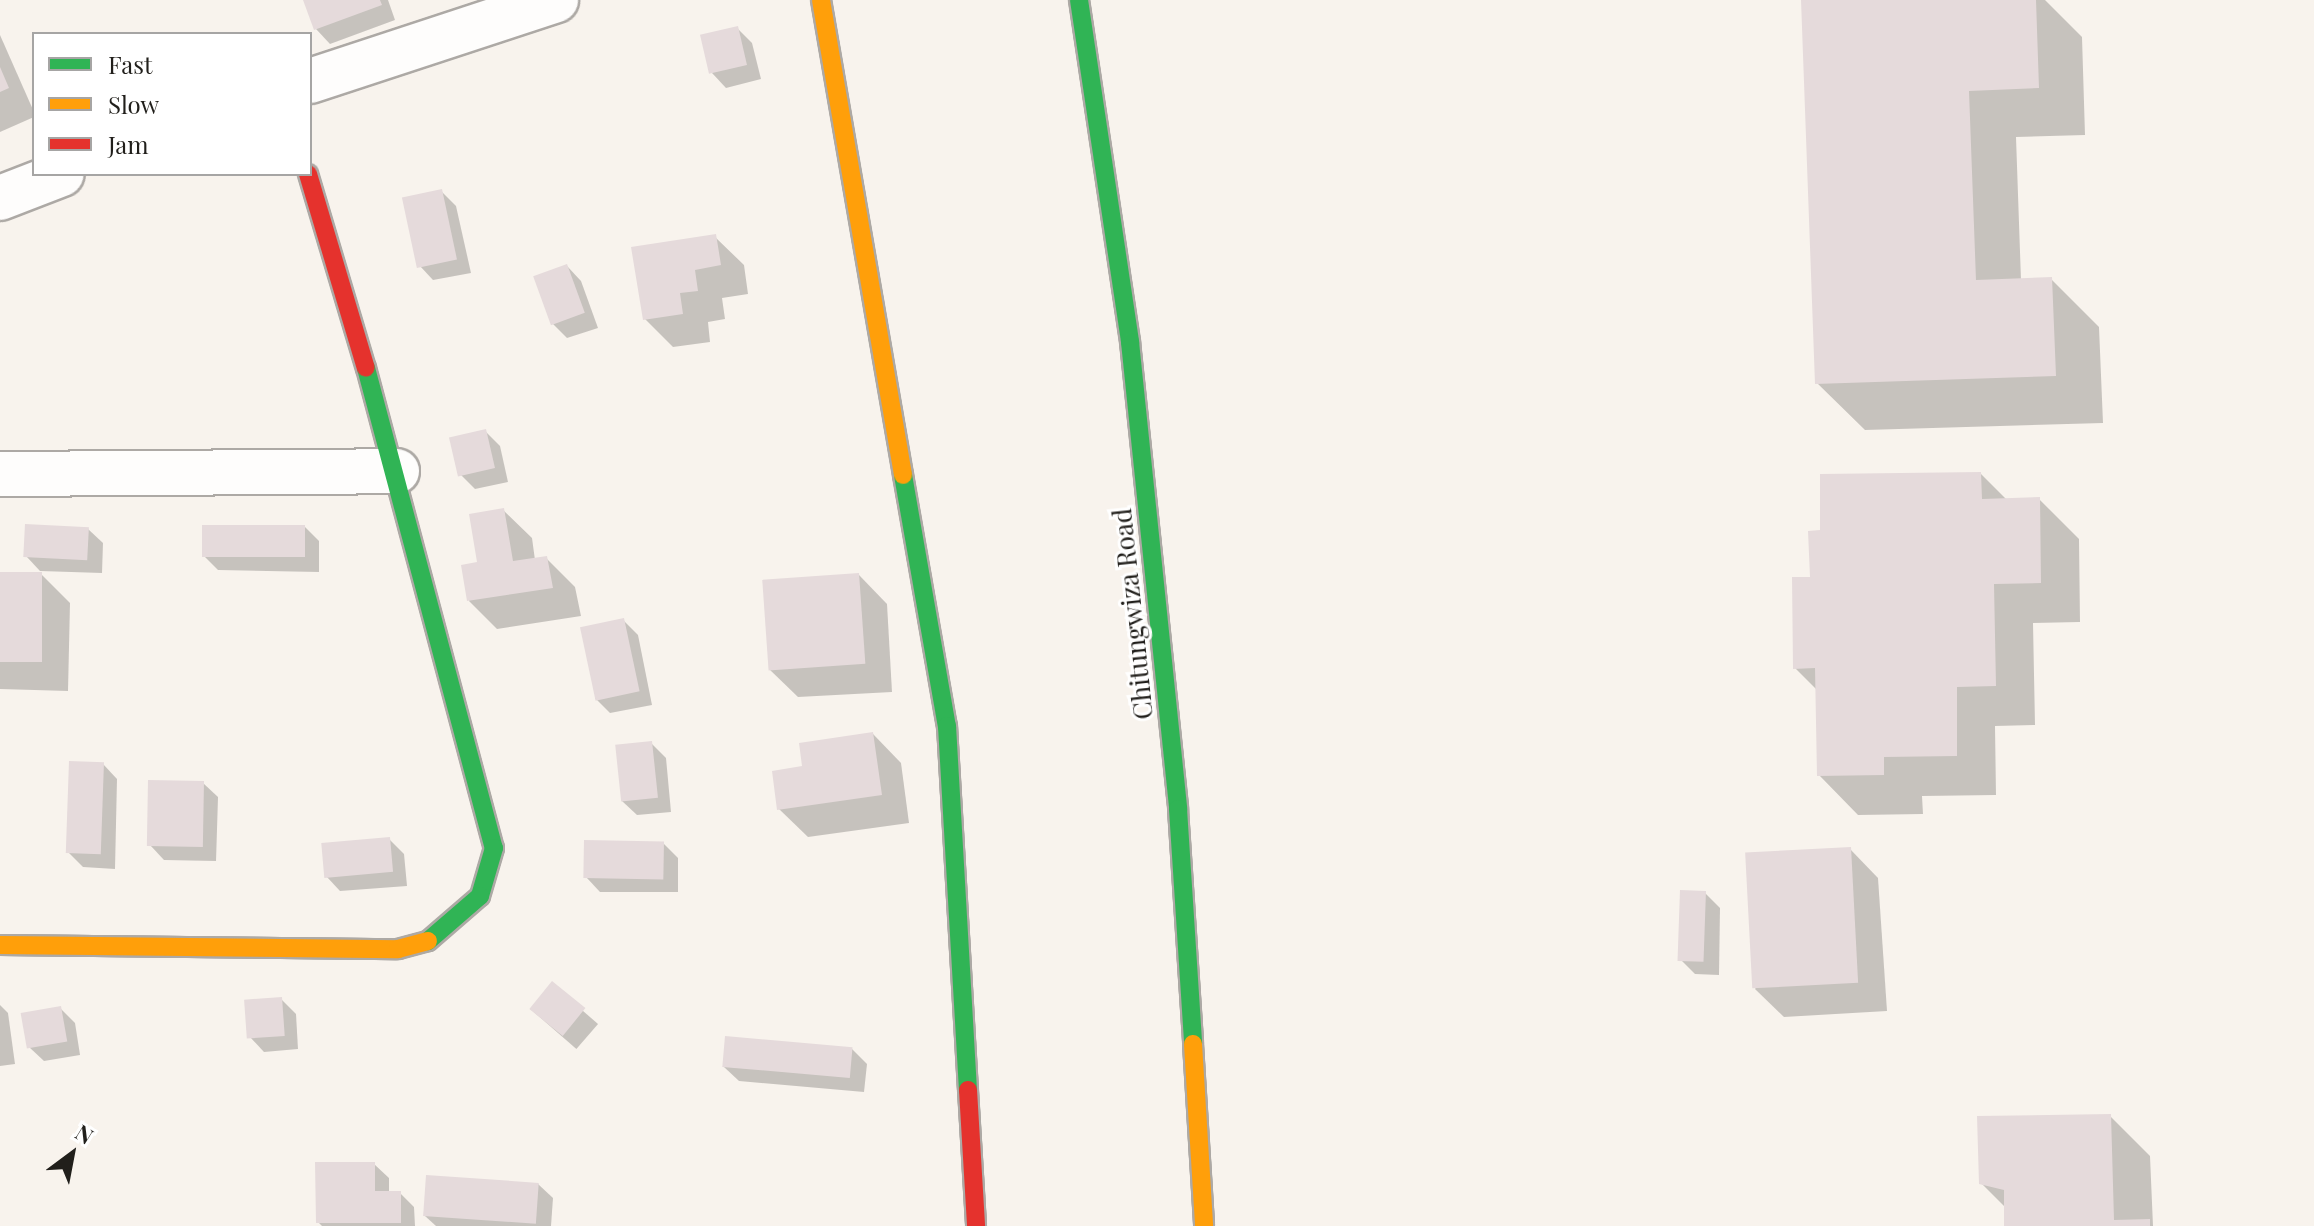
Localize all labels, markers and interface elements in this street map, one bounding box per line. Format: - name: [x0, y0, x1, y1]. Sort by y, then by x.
- legend: [32, 32, 312, 176]
- text: Fast: [108, 48, 153, 80]
- text: Slow: [108, 88, 159, 120]
- text: Jam: [108, 128, 149, 160]
- street label: Chitungwiza Road: [1105, 507, 1159, 721]
- north arrow: [32, 1114, 112, 1194]
- text: N: [70, 1117, 99, 1151]

